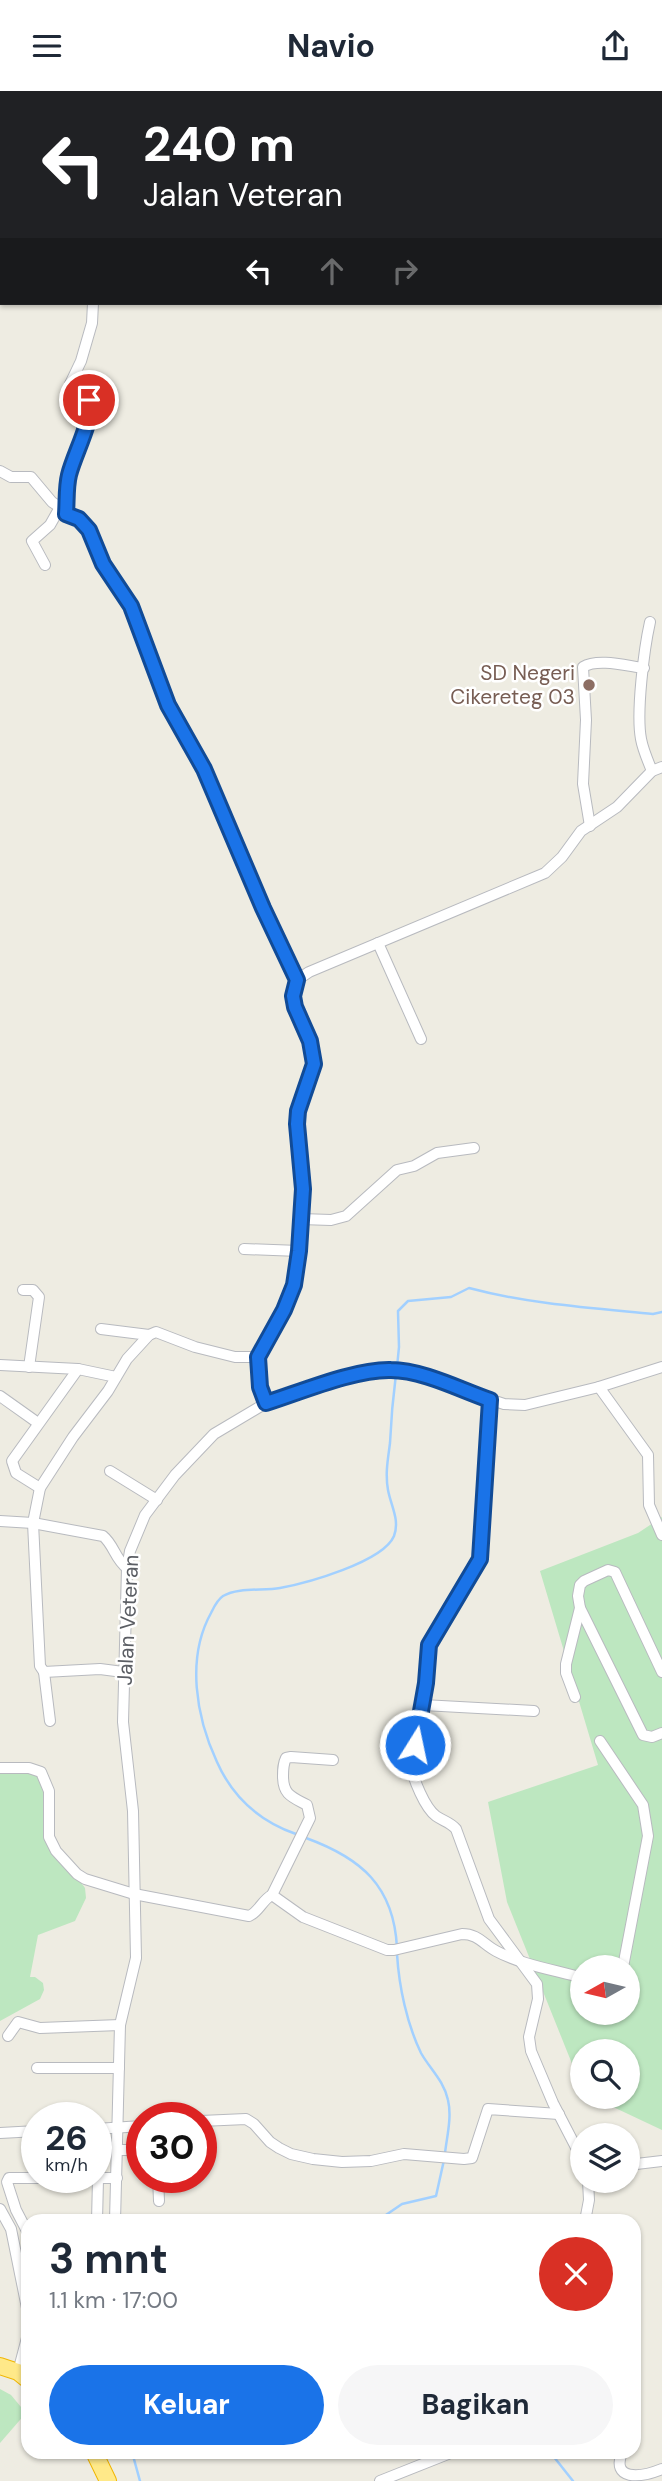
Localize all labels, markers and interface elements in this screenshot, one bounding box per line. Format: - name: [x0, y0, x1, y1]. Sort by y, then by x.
- text: Navio: [287, 25, 375, 67]
- icon: menu: [28, 27, 66, 65]
- icon: share: [596, 27, 634, 65]
- text: 240 m: [143, 112, 295, 176]
- icon: left: [28, 119, 119, 210]
- text: Jalan Veteran: [143, 174, 343, 216]
- icon: left: [240, 252, 278, 290]
- icon: ahead: [313, 252, 351, 290]
- icon: right: [386, 252, 424, 290]
- pin: [59, 370, 119, 430]
- icon: arrive: [70, 381, 108, 419]
- place label: SD Negeri Cikereteg 03: [450, 659, 575, 711]
- marker: SD Negeri Cikereteg 03: [581, 677, 597, 693]
- street label: Jalan Veteran: [111, 1554, 145, 1686]
- position arrow: [378, 1708, 452, 1782]
- north arrow: [570, 1955, 640, 2025]
- map controls: [570, 1955, 640, 2193]
- button: search: [570, 2039, 640, 2109]
- speed limit sign: 30: [126, 2102, 217, 2193]
- text: 26: [45, 2115, 88, 2161]
- button: layers: [570, 2123, 640, 2193]
- text: km/h: [45, 2153, 88, 2177]
- text: 3 mnt: [49, 2231, 168, 2286]
- button: close: [539, 2237, 613, 2311]
- text: 1.1 km · 17:00: [49, 2285, 178, 2315]
- button: Keluar: [49, 2365, 324, 2445]
- button: Bagikan: [338, 2365, 613, 2445]

